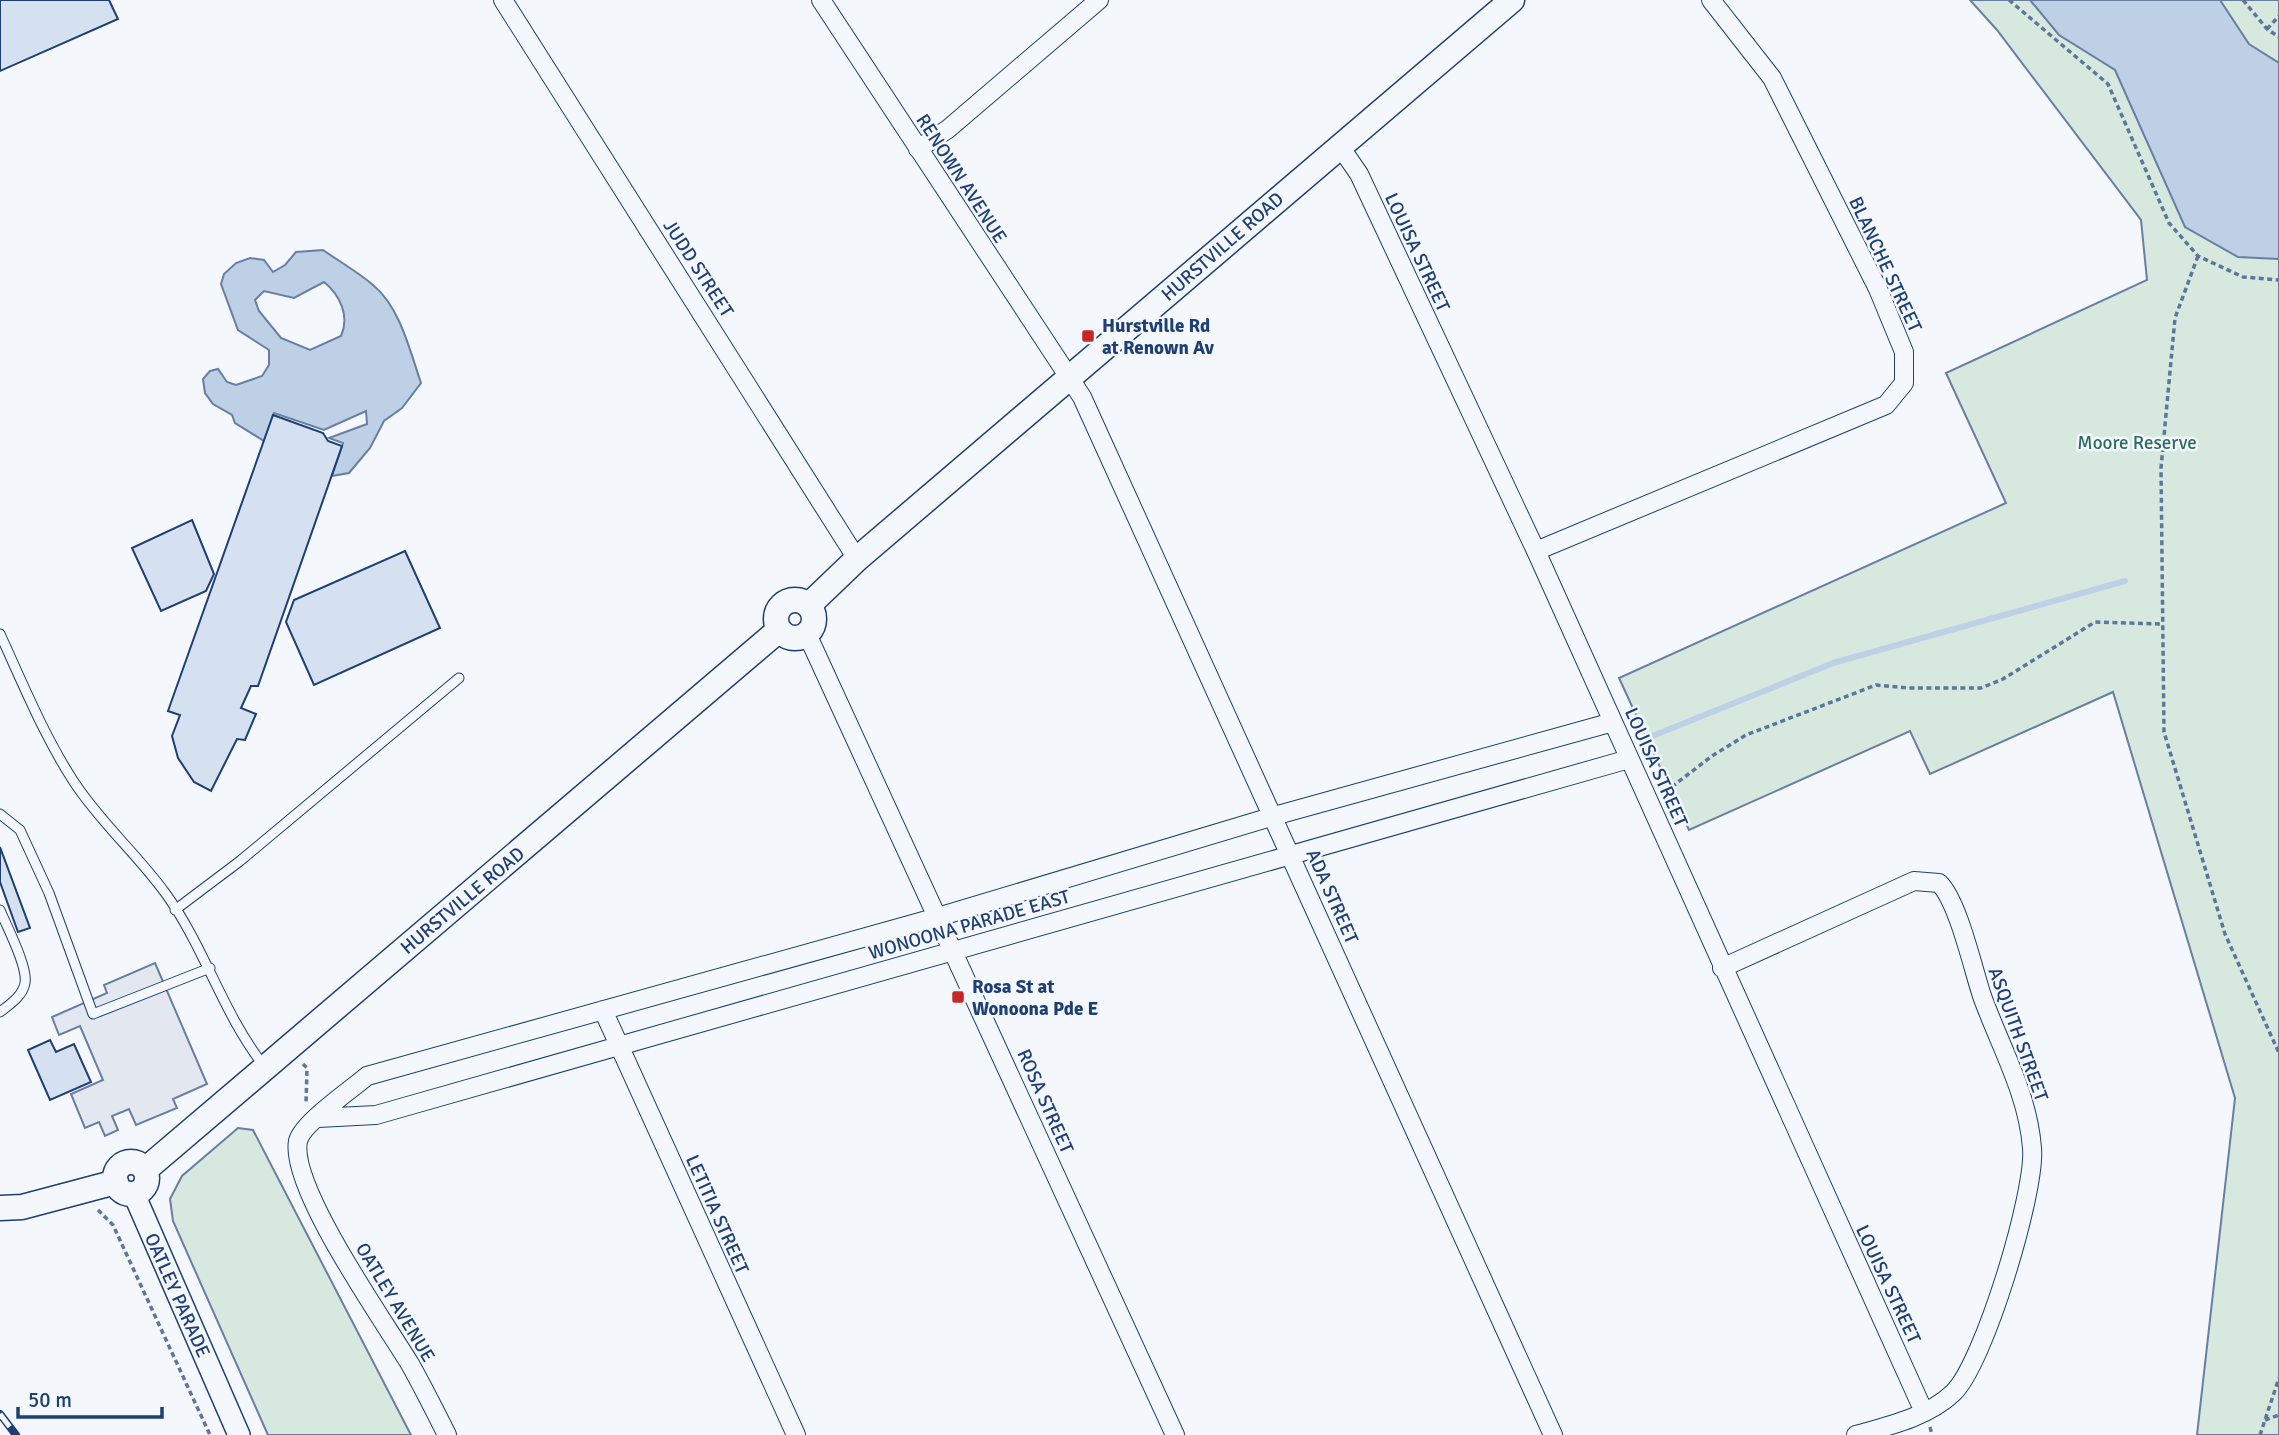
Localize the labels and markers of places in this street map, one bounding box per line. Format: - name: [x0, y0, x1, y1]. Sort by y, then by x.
- place label: Hurstville Rd at Renown Av: [1102, 314, 1215, 360]
- marker: Hurstville Rd at Renown Av: [1080, 328, 1096, 344]
- place label: Rosa St at Wonoona Pde E: [972, 975, 1099, 1021]
- marker: Rosa St at Wonoona Pde E: [950, 989, 966, 1005]

